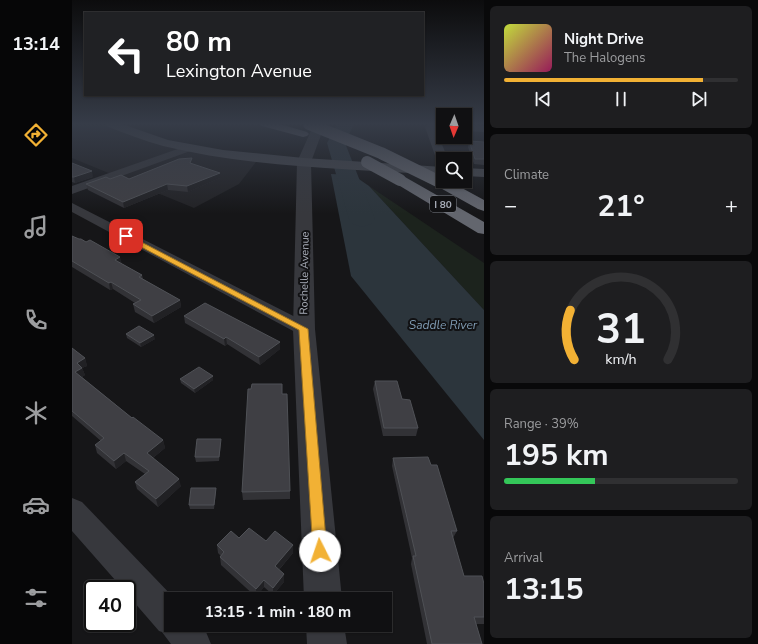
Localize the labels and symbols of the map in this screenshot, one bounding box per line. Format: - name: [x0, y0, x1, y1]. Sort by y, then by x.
- north arrow: [436, 108, 472, 144]
- road number: I 80: [430, 196, 456, 212]
- pin: [109, 219, 143, 253]
- street label: Rochelle Avenue: [296, 231, 313, 315]
- water label: Saddle River: [409, 317, 478, 333]
- position arrow: [299, 530, 341, 572]
- speed limit sign: 40: [84, 580, 136, 632]

